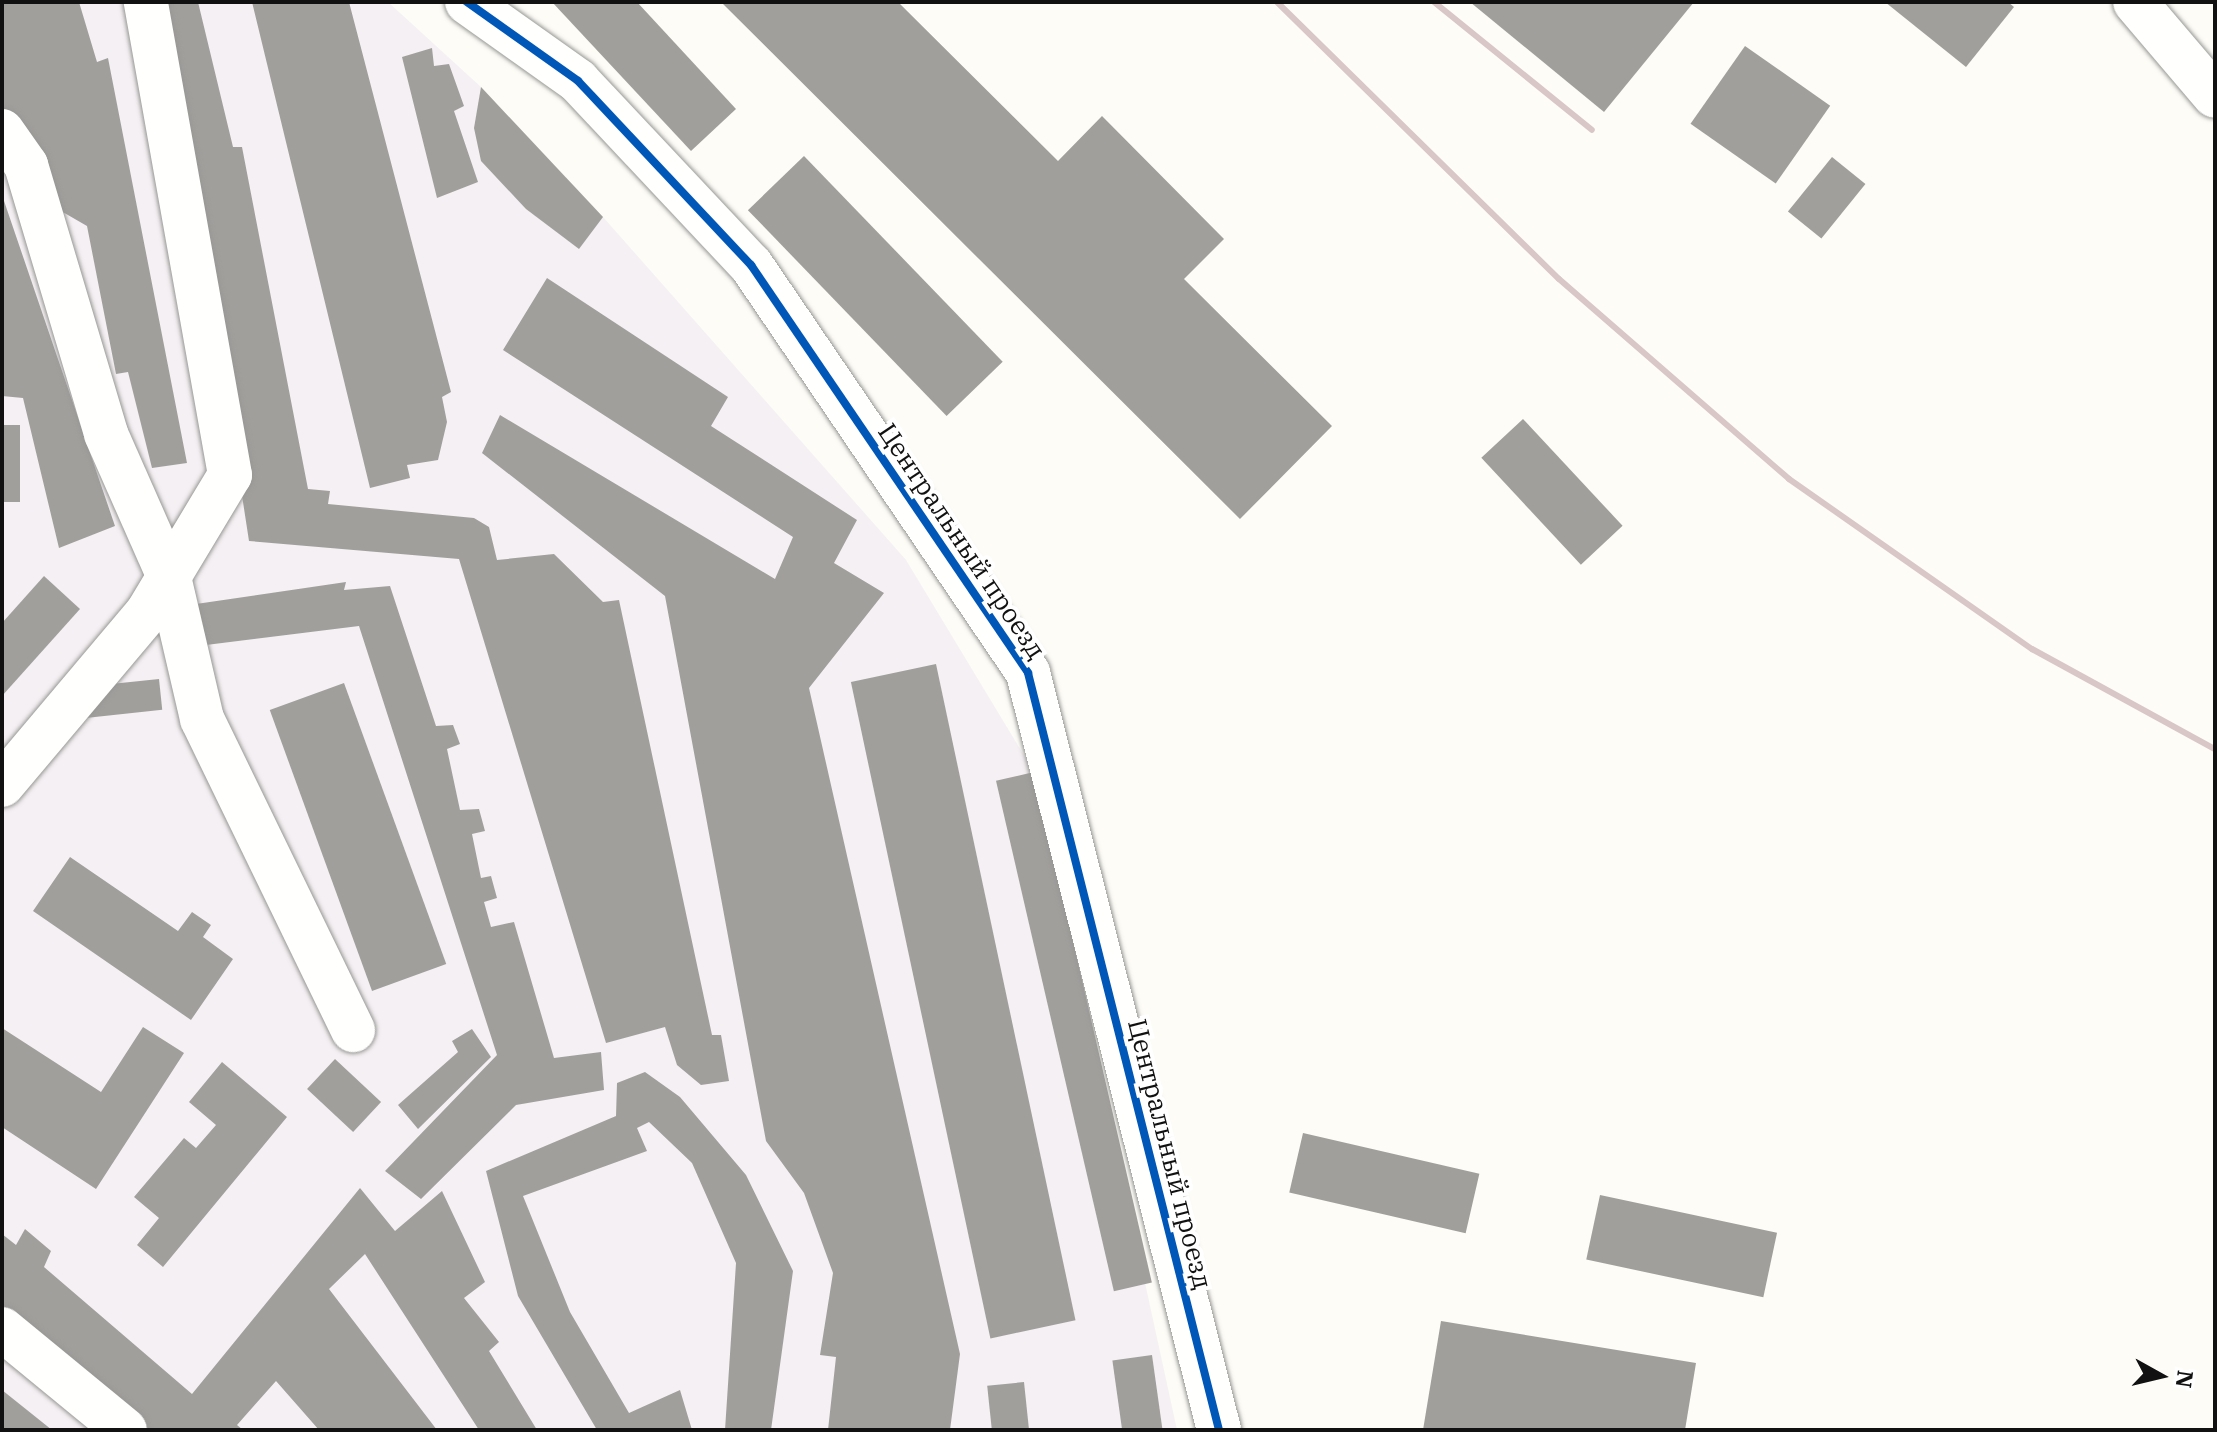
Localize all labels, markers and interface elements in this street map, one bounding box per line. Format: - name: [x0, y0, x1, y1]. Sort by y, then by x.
- street label: Центральный проезд: [872, 417, 1052, 665]
- street label: Центральный проезд: [1121, 1016, 1219, 1292]
- north arrow: [2121, 1336, 2201, 1416]
- text: N: [2170, 1369, 2201, 1390]

